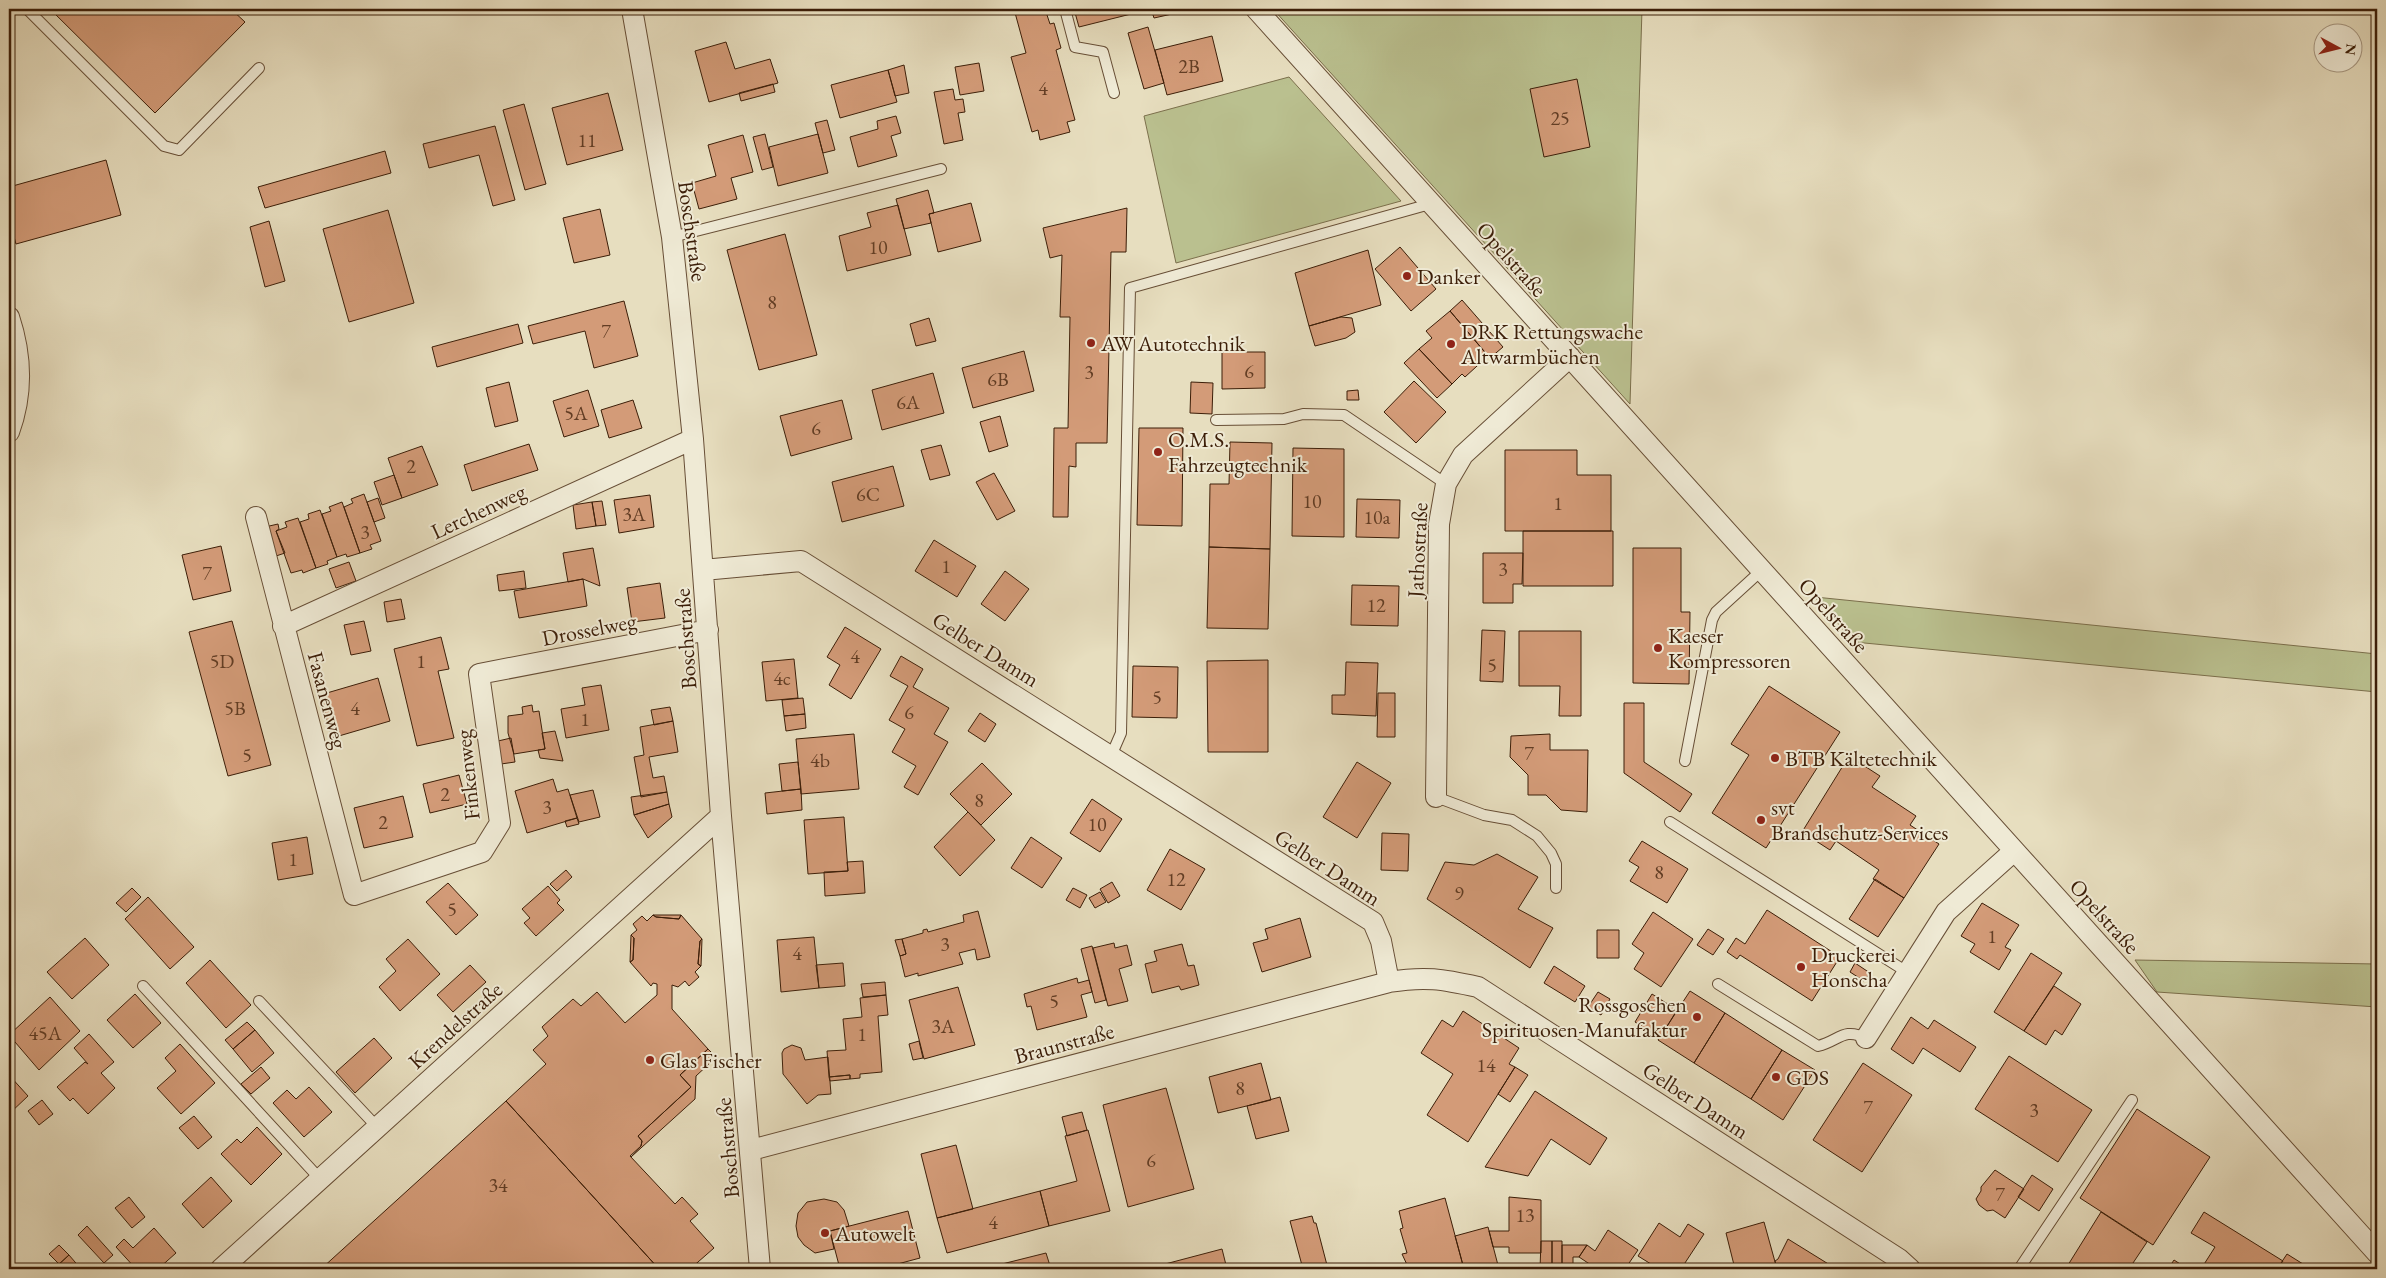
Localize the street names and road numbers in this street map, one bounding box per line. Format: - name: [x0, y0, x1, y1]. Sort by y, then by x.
- street label: Boschstraße: [671, 179, 714, 284]
- street label: Opelstraße: [1470, 215, 1553, 303]
- street label: Lerchenweg: [426, 477, 531, 546]
- street label: Jathostraße: [1400, 501, 1434, 600]
- street label: Opelstraße: [1792, 571, 1875, 659]
- street label: Boschstraße: [667, 587, 703, 690]
- street label: Gelber Damm: [927, 605, 1045, 694]
- street label: Drosselweg: [539, 606, 639, 653]
- street label: Fasanenweg: [301, 648, 354, 752]
- street label: Finkenweg: [448, 728, 487, 822]
- street label: Gelber Damm: [1269, 822, 1386, 913]
- street label: Opelstraße: [2063, 872, 2146, 960]
- street label: Krendelstraße: [402, 975, 509, 1075]
- street label: Braunstraße: [1011, 1016, 1118, 1071]
- street label: Gelber Damm: [1637, 1055, 1754, 1146]
- street label: Boschstraße: [709, 1096, 746, 1200]

